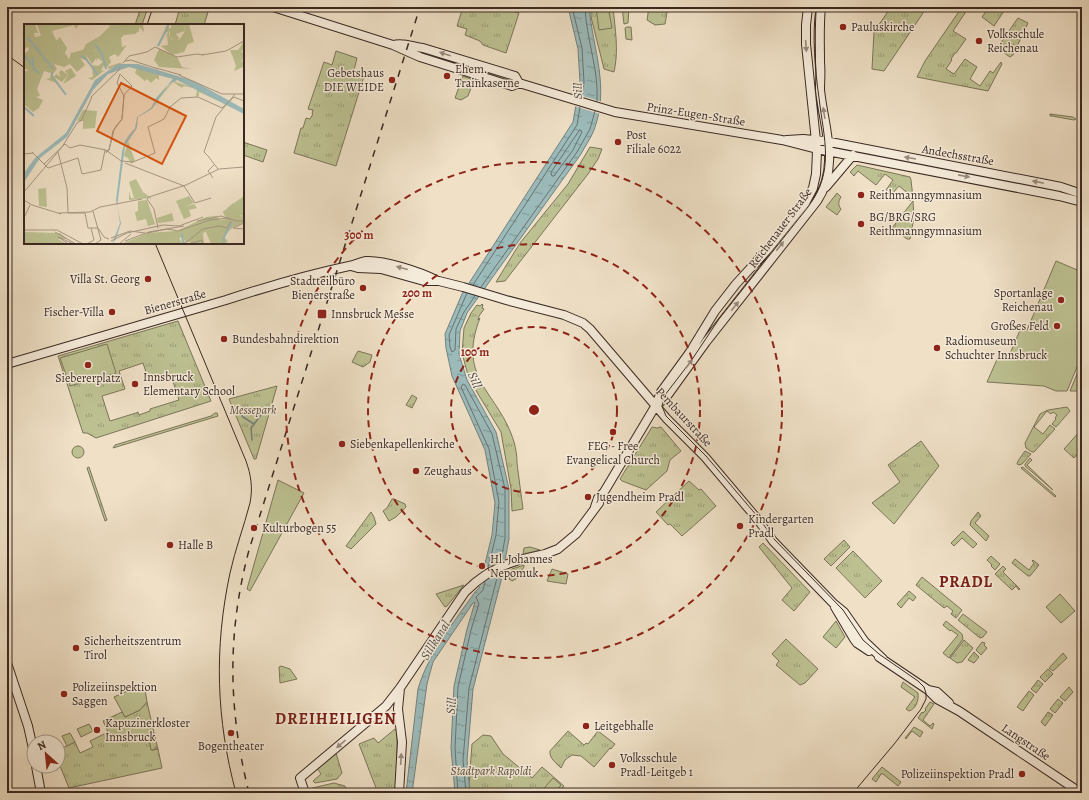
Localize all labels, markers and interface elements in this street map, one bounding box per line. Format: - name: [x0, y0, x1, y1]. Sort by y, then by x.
- place label: Pauluskirche: [851, 19, 914, 35]
- marker: Pauluskirche: [838, 22, 848, 32]
- inset map: [24, 24, 244, 244]
- place label: Volksschule Reichenau: [986, 26, 1044, 56]
- marker: Volksschule Reichenau: [974, 36, 984, 46]
- one-way arrow: [803, 40, 810, 52]
- one-way arrow: [439, 51, 451, 57]
- place label: Ehem. Trainkaserne: [455, 61, 519, 91]
- place label: Gebetshaus DIE WEIDE: [324, 65, 384, 95]
- marker: Ehem. Trainkaserne: [442, 71, 452, 81]
- marker: Gebetshaus DIE WEIDE: [387, 75, 397, 85]
- water label: Sill: [569, 82, 586, 99]
- street label: Prinz-Eugen-Straße: [646, 98, 746, 130]
- one-way arrow: [821, 106, 827, 119]
- place label: Post Filiale 6022: [626, 127, 682, 157]
- marker: Post Filiale 6022: [613, 137, 623, 147]
- street label: Andechsstraße: [920, 141, 995, 169]
- one-way arrow: [904, 155, 916, 161]
- one-way arrow: [958, 174, 970, 180]
- one-way arrow: [1032, 179, 1044, 185]
- street label: Reichenauer Straße: [745, 185, 815, 271]
- place label: Reithmanngymnasium: [869, 187, 982, 203]
- marker: Reithmanngymnasium: [856, 190, 866, 200]
- place label: BG/BRG/SRG Reithmanngymnasium: [869, 209, 982, 239]
- marker: BG/BRG/SRG Reithmanngymnasium: [856, 219, 866, 229]
- text: 300 m: [344, 227, 374, 243]
- one-way arrow: [776, 241, 785, 252]
- one-way arrow: [396, 265, 408, 271]
- place label: Villa St. Georg: [69, 271, 140, 287]
- place label: Stadtteilbüro Bienerstraße: [290, 273, 355, 303]
- marker: Villa St. Georg: [143, 274, 153, 284]
- marker: Stadtteilbüro Bienerstraße: [358, 283, 368, 293]
- text: 200 m: [402, 285, 432, 301]
- place label: Sportanlage Reichenau: [994, 285, 1054, 315]
- street label: Bienerstraße: [142, 286, 208, 318]
- marker: Sportanlage Reichenau: [1056, 295, 1066, 305]
- one-way arrow: [730, 300, 739, 311]
- place label: Fischer-Villa: [43, 304, 104, 320]
- place label: Innsbruck Messe: [331, 306, 414, 322]
- marker: Fischer-Villa: [107, 307, 117, 317]
- marker: Innsbruck Messe: [316, 308, 328, 320]
- place label: Großes Feld: [991, 318, 1050, 334]
- marker: Großes Feld: [1052, 321, 1062, 331]
- place label: Bundesbahndirektion: [232, 331, 340, 347]
- place label: Radiomuseum Schuchter Innsbruck: [945, 333, 1047, 363]
- marker: Bundesbahndirektion: [219, 334, 229, 344]
- marker: Radiomuseum Schuchter Innsbruck: [932, 343, 942, 353]
- text: 100 m: [461, 344, 489, 360]
- one-way arrow: [685, 359, 693, 370]
- marker: Siebererplatz: [83, 360, 93, 370]
- place label: Innsbruck Elementary School: [143, 369, 235, 399]
- water label: Sill: [464, 369, 486, 391]
- place label: Siebererplatz: [55, 370, 121, 386]
- marker: Innsbruck Elementary School: [130, 379, 140, 389]
- street label: Pembaurstraße: [652, 384, 716, 450]
- park label: Messepark: [230, 402, 277, 418]
- centre of rings: [527, 403, 541, 417]
- marker: FEG - Free Evangelical Church: [608, 427, 618, 437]
- place label: Siebenkapellenkirche: [350, 436, 455, 452]
- place label: FEG - Free Evangelical Church: [566, 438, 661, 468]
- marker: Siebenkapellenkirche: [337, 439, 347, 449]
- place label: Zeughaus: [424, 463, 472, 479]
- marker: Zeughaus: [411, 466, 421, 476]
- place label: Jugendheim Pradl: [596, 489, 684, 505]
- marker: Jugendheim Pradl: [583, 492, 593, 502]
- place label: Kindergarten Pradl: [748, 511, 814, 541]
- place label: Kulturbogen 55: [262, 520, 337, 536]
- marker: Kindergarten Pradl: [735, 521, 745, 531]
- marker: Kulturbogen 55: [249, 523, 259, 533]
- place label: Halle B: [178, 537, 213, 553]
- marker: Halle B: [165, 540, 175, 550]
- place label: Hl. Johannes Nepomuk: [490, 551, 553, 581]
- marker: Hl. Johannes Nepomuk: [477, 561, 487, 571]
- district label: PRADL: [939, 571, 993, 593]
- water label: Sillkanal: [416, 616, 454, 663]
- place label: Sicherheitszentrum Tirol: [84, 633, 182, 663]
- marker: Sicherheitszentrum Tirol: [71, 643, 81, 653]
- place label: Polizeiinspektion Saggen: [72, 679, 157, 709]
- marker: Polizeiinspektion Saggen: [59, 689, 69, 699]
- water label: Sill: [442, 696, 460, 715]
- district label: DREIHEILIGEN: [275, 708, 397, 730]
- place label: Kapuzinerkloster Innsbruck: [105, 715, 190, 745]
- place label: Leitgebhalle: [594, 718, 654, 734]
- street label: Langstraße: [998, 720, 1054, 764]
- marker: Leitgebhalle: [581, 721, 591, 731]
- marker: Kapuzinerkloster Innsbruck: [92, 725, 102, 735]
- marker: Bogentheater: [226, 728, 236, 738]
- north arrow: [26, 734, 66, 774]
- text: N: [35, 737, 49, 754]
- place label: Bogentheater: [198, 738, 265, 754]
- one-way arrow: [336, 739, 346, 748]
- place label: Volksschule Pradl-Leitgeb 1: [619, 750, 693, 780]
- one-way arrow: [398, 752, 404, 765]
- marker: Volksschule Pradl-Leitgeb 1: [607, 760, 617, 770]
- park label: Stadtpark Rapoldi: [451, 763, 531, 779]
- place label: Polizeiinspektion Pradl: [901, 766, 1014, 782]
- marker: Polizeiinspektion Pradl: [1017, 769, 1027, 779]

